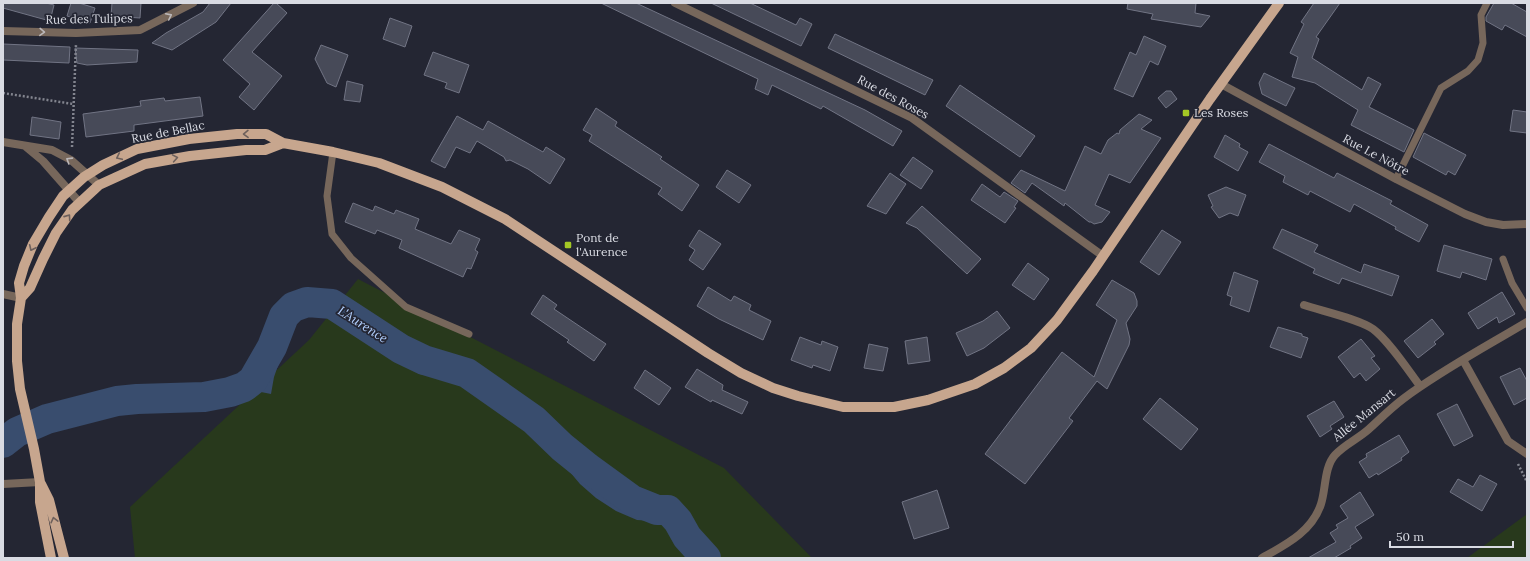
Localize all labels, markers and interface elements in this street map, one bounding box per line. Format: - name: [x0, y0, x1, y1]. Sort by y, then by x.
- street label: Rue des Tulipes: [45, 10, 133, 27]
- one-way arrow: [164, 13, 172, 21]
- one-way arrow: [39, 28, 45, 37]
- street label: Rue des Roses: [855, 71, 932, 122]
- place label: Les Roses: [1194, 105, 1249, 120]
- marker: Les Roses: [1181, 108, 1191, 118]
- street label: Rue de Bellac: [130, 117, 206, 146]
- one-way arrow: [243, 130, 249, 138]
- street label: Rue Le Nôtre: [1340, 131, 1413, 179]
- one-way arrow: [116, 152, 124, 160]
- one-way arrow: [171, 154, 178, 163]
- one-way arrow: [66, 157, 73, 164]
- one-way arrow: [63, 214, 70, 221]
- place label: Pont de l'Aurence: [576, 230, 628, 259]
- marker: Pont de l'Aurence: [563, 240, 573, 250]
- one-way arrow: [29, 244, 37, 252]
- water label: L'Aurence: [335, 302, 391, 347]
- street label: Allée Mansart: [1329, 385, 1398, 445]
- one-way arrow: [50, 517, 59, 524]
- scale bar: [1390, 523, 1513, 549]
- text: 50 m: [1396, 529, 1424, 544]

